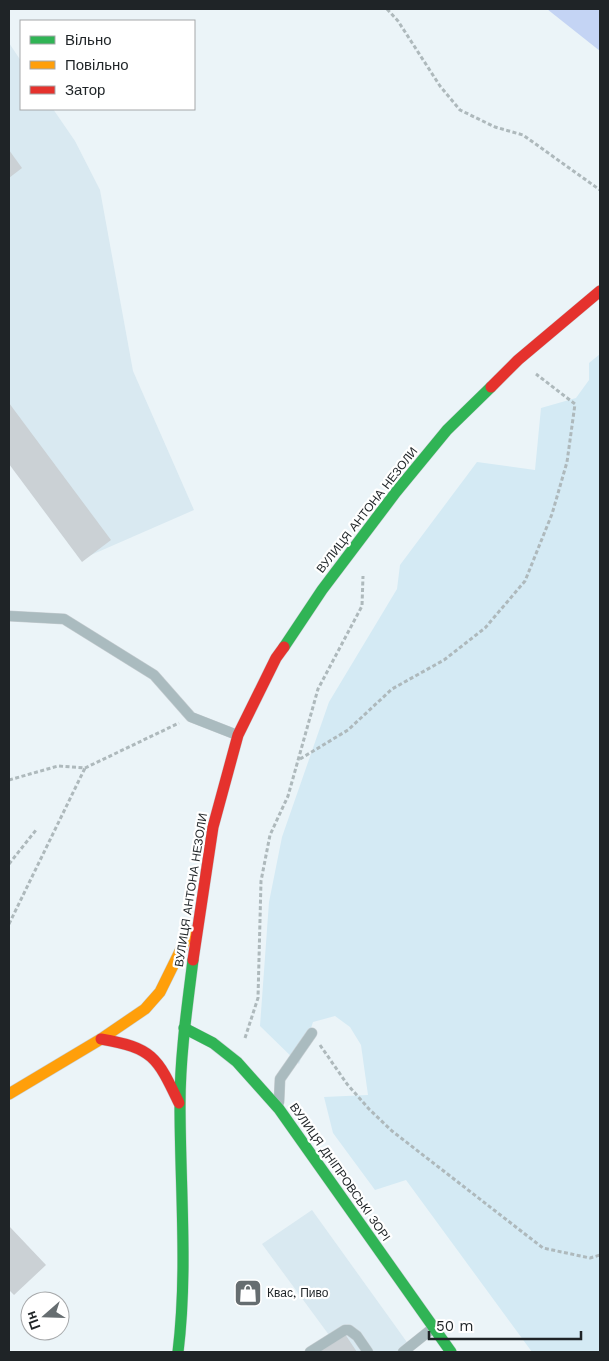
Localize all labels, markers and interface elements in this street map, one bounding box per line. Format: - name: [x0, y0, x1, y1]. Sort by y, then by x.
- legend: [20, 20, 195, 110]
- text: Вільно: [65, 31, 112, 49]
- text: Повільно: [65, 56, 129, 74]
- text: Затор: [65, 81, 105, 99]
- street label: ВУЛИЦЯ АНТОНА НЕЗОЛИ: [314, 444, 420, 576]
- street label: ВУЛИЦЯ АНТОНА НЕЗОЛИ: [172, 812, 210, 968]
- street label: ВУЛИЦЯ ДНІПРОВСЬКІ ЗОРІ: [287, 1100, 393, 1244]
- shop icon: Квас, Пиво: [233, 1278, 263, 1308]
- place label: Квас, Пиво: [267, 1286, 329, 1300]
- north arrow: [20, 1291, 70, 1341]
- scale bar: [429, 1308, 582, 1340]
- text: Пн: [22, 1309, 43, 1332]
- text: 50 m: [436, 1317, 473, 1335]

